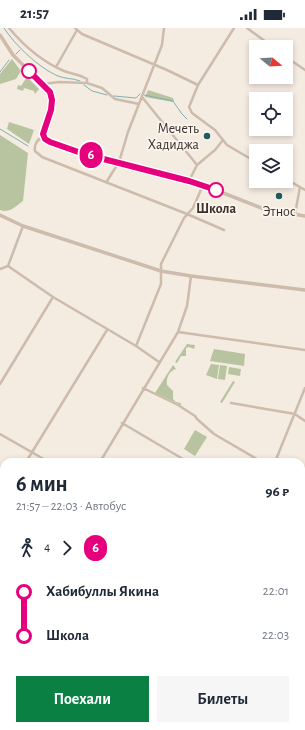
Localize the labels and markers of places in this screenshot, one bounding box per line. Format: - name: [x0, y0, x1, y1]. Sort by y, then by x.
- unlabelled marker: [21, 63, 37, 79]
- place label: Мечеть Хадиджа: [148, 122, 200, 152]
- marker: Мечеть Хадиджа: [202, 131, 212, 141]
- marker: Школа: [208, 182, 224, 198]
- marker: Этнос: [274, 191, 284, 201]
- place label: Школа: [196, 202, 236, 216]
- place label: Этнос: [262, 205, 296, 219]

